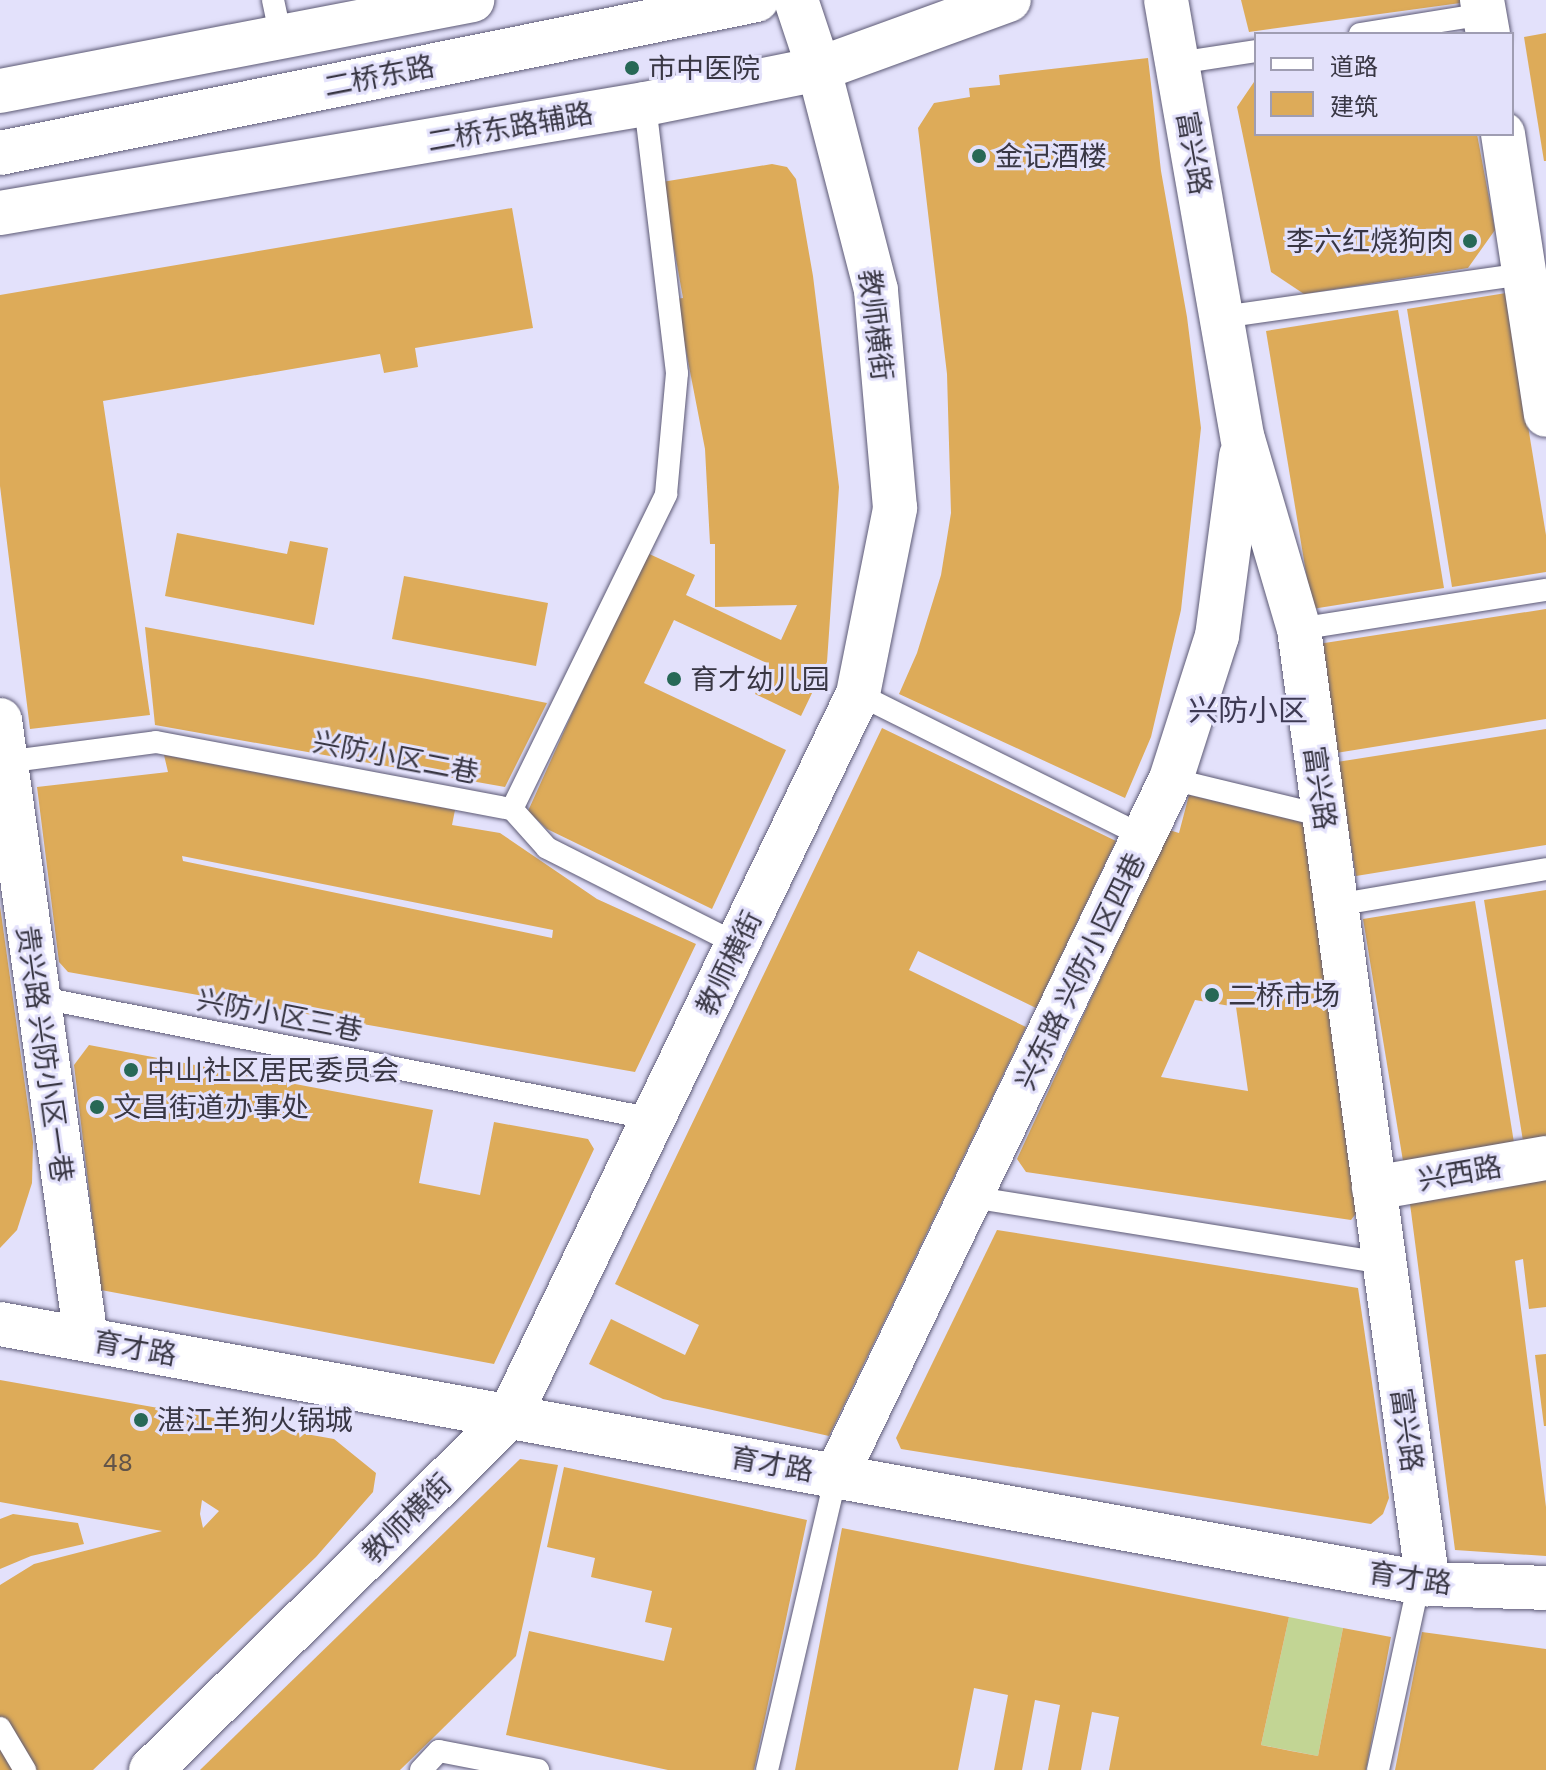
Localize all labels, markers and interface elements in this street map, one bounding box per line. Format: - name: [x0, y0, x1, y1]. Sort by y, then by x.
- legend: [1254, 32, 1514, 136]
- street label: 二桥东路: [321, 49, 437, 103]
- place label: 市中医院: [648, 51, 760, 85]
- text: 道路: [1330, 51, 1378, 80]
- marker: 市中医院: [623, 59, 641, 77]
- text: 建筑: [1330, 91, 1378, 120]
- street label: 二桥东路辅路: [424, 96, 596, 158]
- street label: 富兴路: [1170, 109, 1218, 197]
- place label: 金记酒楼: [995, 139, 1107, 173]
- marker: 金记酒楼: [970, 147, 988, 165]
- place label: 李六红烧狗肉: [1286, 224, 1454, 258]
- marker: 李六红烧狗肉: [1461, 232, 1479, 250]
- street label: 教师横街: [853, 267, 899, 383]
- place label: 育才幼儿园: [690, 662, 830, 696]
- marker: 育才幼儿园: [665, 670, 683, 688]
- district label: 兴防小区: [1188, 692, 1308, 728]
- street label: 兴防小区二巷: [310, 724, 482, 790]
- street label: 富兴路: [1298, 744, 1342, 832]
- street label: 兴东路 兴防小区四巷: [1008, 847, 1152, 1095]
- street label: 教师横街: [689, 905, 769, 1021]
- street label: 贵兴路 兴防小区一巷: [10, 923, 80, 1185]
- place label: 二桥市场: [1228, 978, 1340, 1012]
- street label: 兴防小区三巷: [194, 982, 366, 1048]
- marker: 二桥市场: [1203, 986, 1221, 1004]
- place label: 中山社区居民委员会: [147, 1053, 399, 1087]
- marker: 中山社区居民委员会: [122, 1061, 140, 1079]
- place label: 文昌街道办事处: [113, 1090, 309, 1124]
- marker: 文昌街道办事处: [88, 1098, 106, 1116]
- street label: 兴西路: [1416, 1149, 1504, 1197]
- street label: 育才路: [91, 1324, 179, 1372]
- street label: 富兴路: [1385, 1386, 1429, 1474]
- place label: 湛江羊狗火锅城: [157, 1403, 353, 1437]
- marker: 湛江羊狗火锅城: [132, 1411, 150, 1429]
- street label: 育才路: [728, 1440, 816, 1488]
- house number: 48: [103, 1448, 133, 1476]
- street label: 教师横街: [356, 1467, 458, 1569]
- street label: 育才路: [1366, 1556, 1454, 1600]

